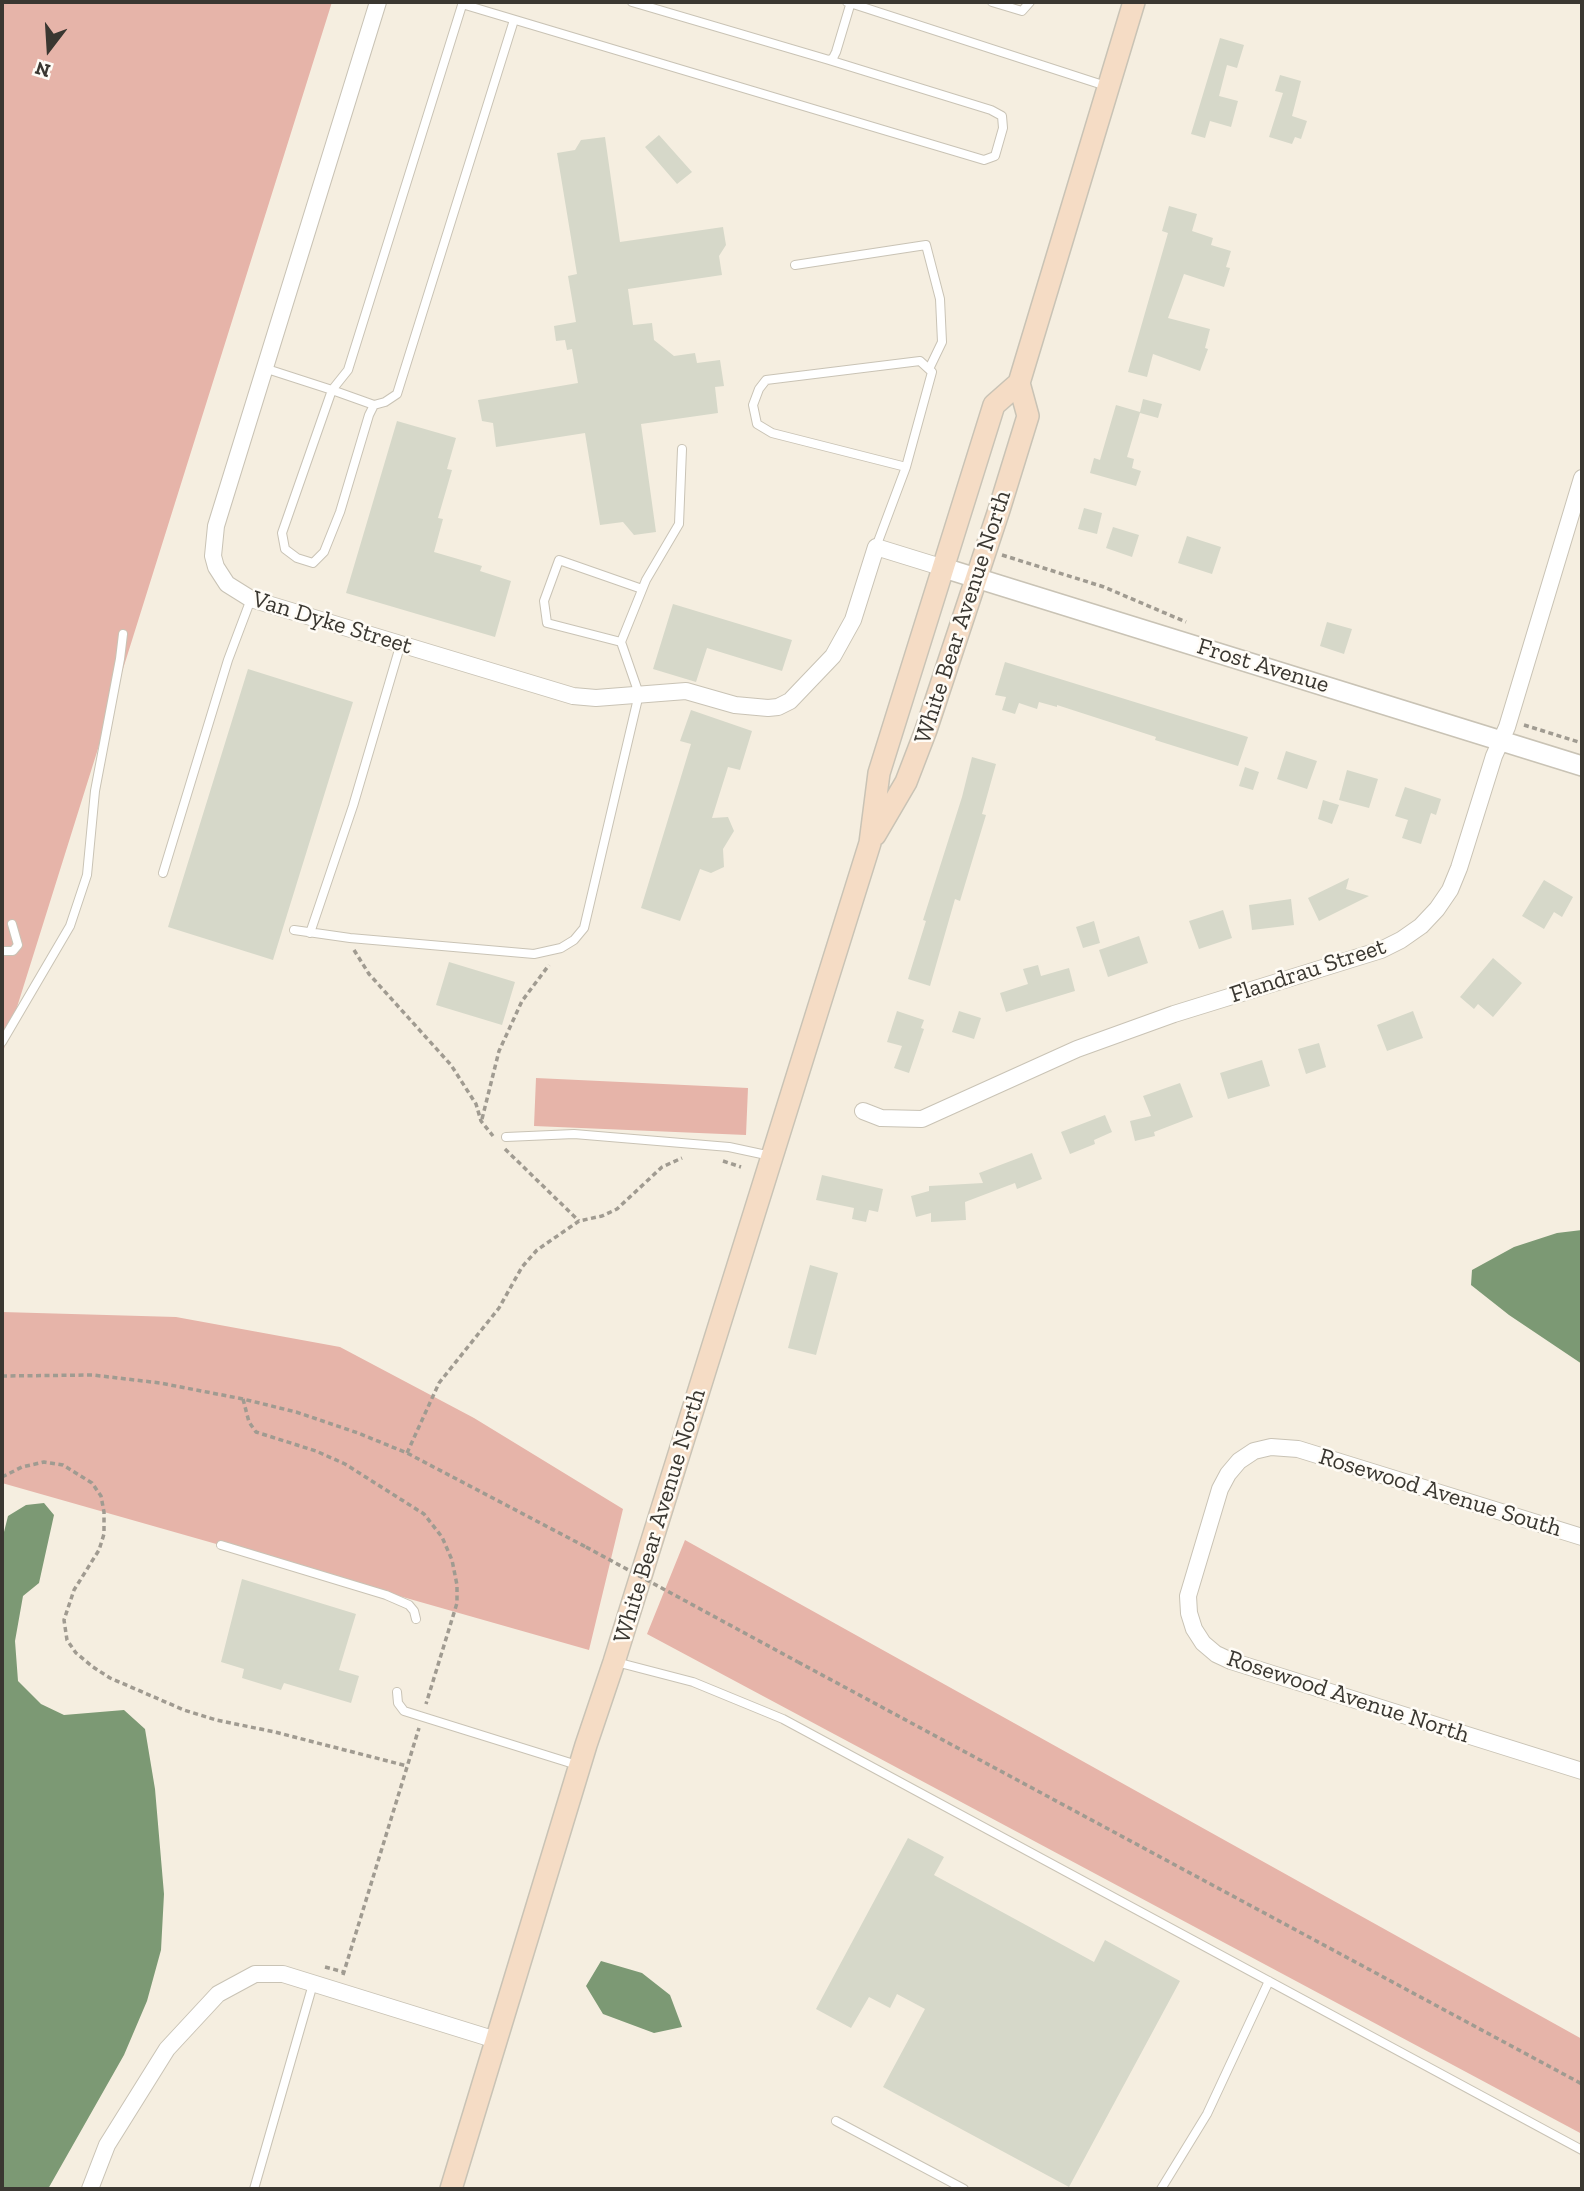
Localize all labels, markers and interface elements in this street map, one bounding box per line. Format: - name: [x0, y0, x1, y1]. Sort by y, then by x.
- north arrow: [14, 14, 84, 84]
- text: N: [32, 56, 53, 83]
- street label: White Bear Avenue North: [908, 487, 1018, 747]
- street label: Van Dyke Street: [249, 585, 415, 661]
- street label: Frost Avenue: [1193, 632, 1333, 700]
- street label: Flandrau Street: [1226, 932, 1390, 1010]
- street label: White Bear Avenue North: [608, 1385, 712, 1647]
- street label: Rosewood Avenue South: [1315, 1442, 1565, 1544]
- street label: Rosewood Avenue North: [1223, 1644, 1473, 1750]

